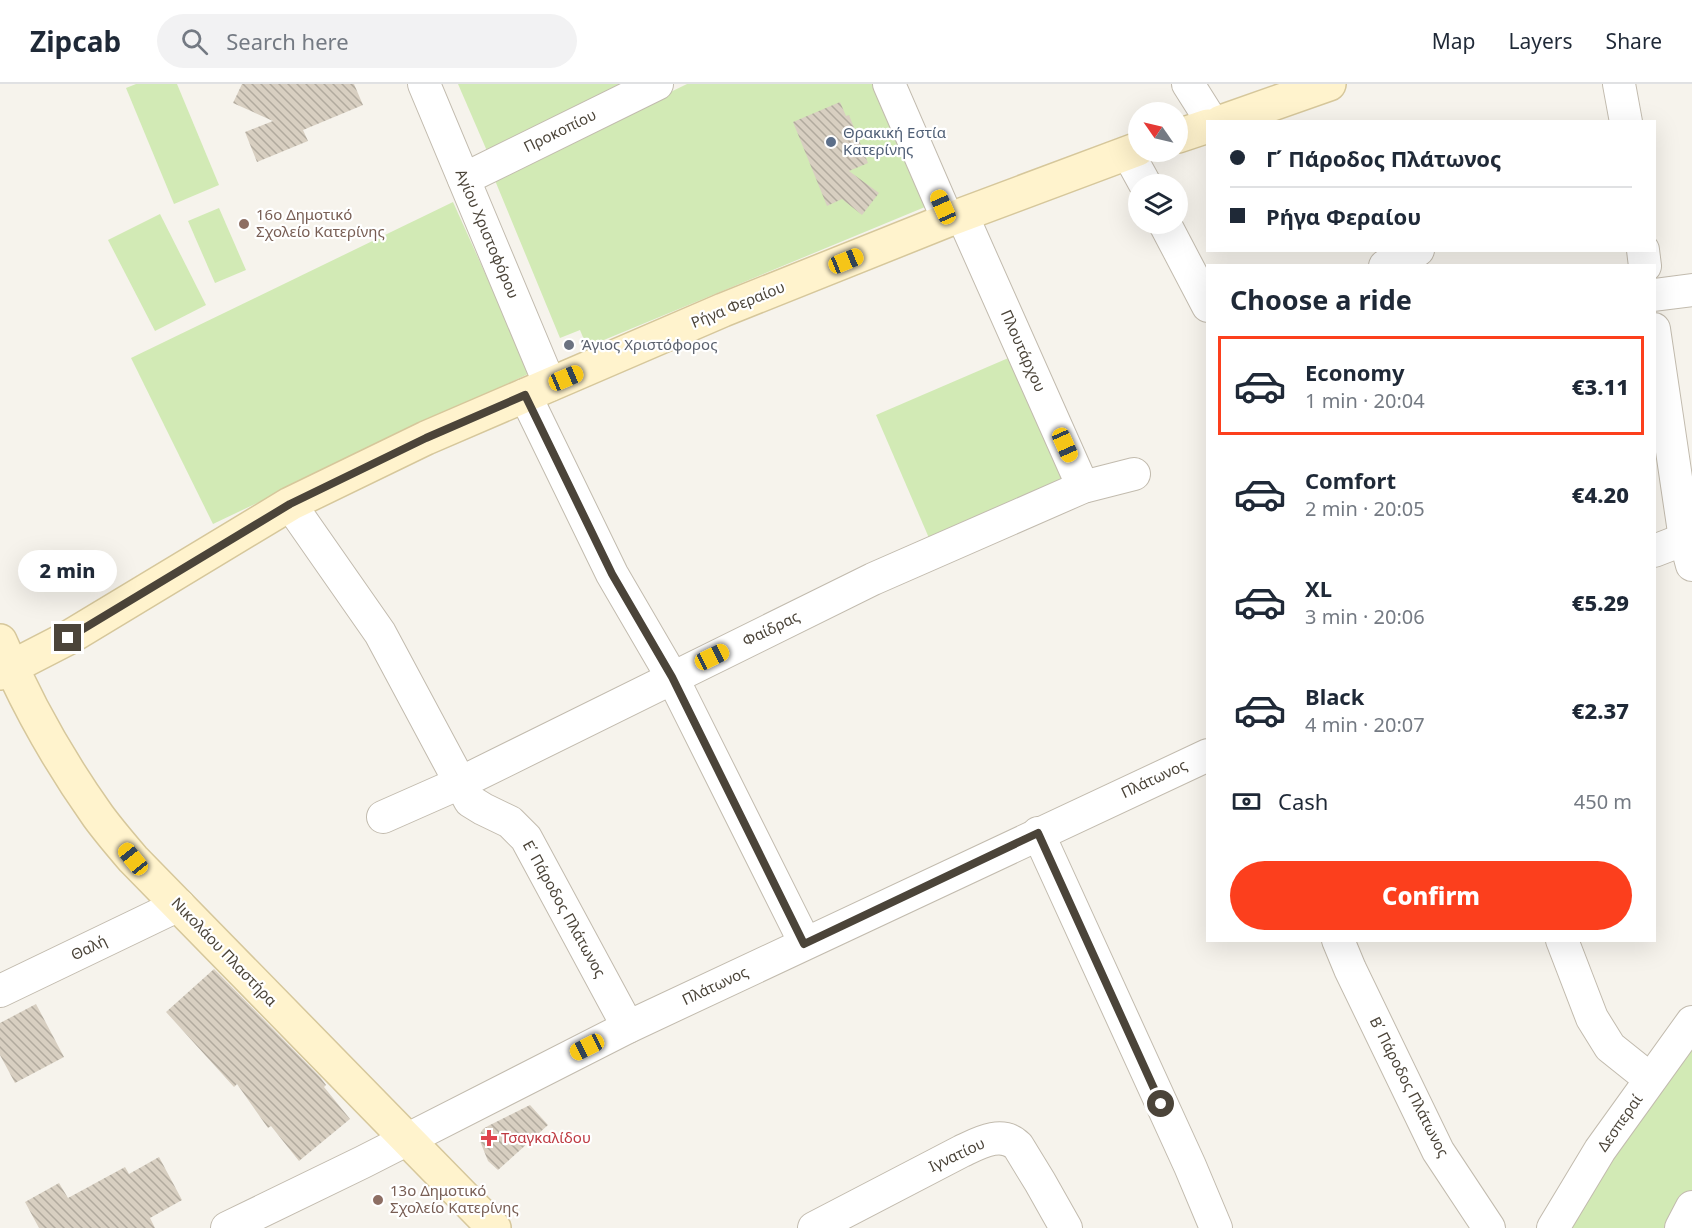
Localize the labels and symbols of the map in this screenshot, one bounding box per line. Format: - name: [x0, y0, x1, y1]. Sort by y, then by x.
- north arrow: [1128, 102, 1188, 162]
- street label: Προκοπίου: [520, 104, 599, 156]
- place label: Θρακική Εστία Κατερίνης: [843, 122, 947, 159]
- marker: Θρακική Εστία Κατερίνης: [824, 135, 838, 149]
- street label: Αγίου Χριστοφόρου: [452, 166, 524, 301]
- car: [927, 187, 959, 227]
- place label: 16ο Δημοτικό Σχολείο Κατερίνης: [256, 204, 385, 241]
- marker: 16ο Δημοτικό Σχολείο Κατερίνης: [237, 217, 251, 231]
- car: [826, 246, 866, 276]
- street label: Ρήγα Φεραίου: [688, 276, 788, 332]
- street label: Πλουτάρχου: [997, 306, 1051, 395]
- place label: Άγιος Χριστόφορος: [581, 334, 717, 354]
- marker: Άγιος Χριστόφορος: [562, 338, 576, 352]
- car: [546, 363, 586, 393]
- car: [1049, 425, 1081, 465]
- callout: 2 min: [19, 551, 118, 593]
- street label: Φαίδρας: [739, 606, 802, 650]
- route end: [54, 624, 81, 651]
- car: [692, 641, 732, 673]
- street label: Πλάτωνος: [1117, 754, 1190, 802]
- street label: Ε΄ Πάροδος Πλάτωνος: [519, 836, 611, 981]
- car: [115, 839, 151, 879]
- street label: Νικολάου Πλαστήρα: [168, 893, 282, 1010]
- street label: Θαλή: [67, 930, 110, 964]
- street label: Πλάτωνος: [678, 961, 751, 1009]
- street label: Β΄ Πάροδος Πλάτωνος: [1366, 1013, 1454, 1160]
- car: [567, 1031, 607, 1063]
- route start: [1147, 1090, 1174, 1117]
- street label: Δεσπεραί: [1592, 1090, 1646, 1155]
- place label: Τσαγκαλίδου: [501, 1127, 591, 1147]
- marker: Τσαγκαλίδου: [482, 1131, 496, 1145]
- street label: Ιγνατίου: [925, 1132, 988, 1176]
- place label: 13ο Δημοτικό Σχολείο Κατερίνης: [390, 1180, 519, 1217]
- marker: 13ο Δημοτικό Σχολείο Κατερίνης: [371, 1193, 385, 1207]

